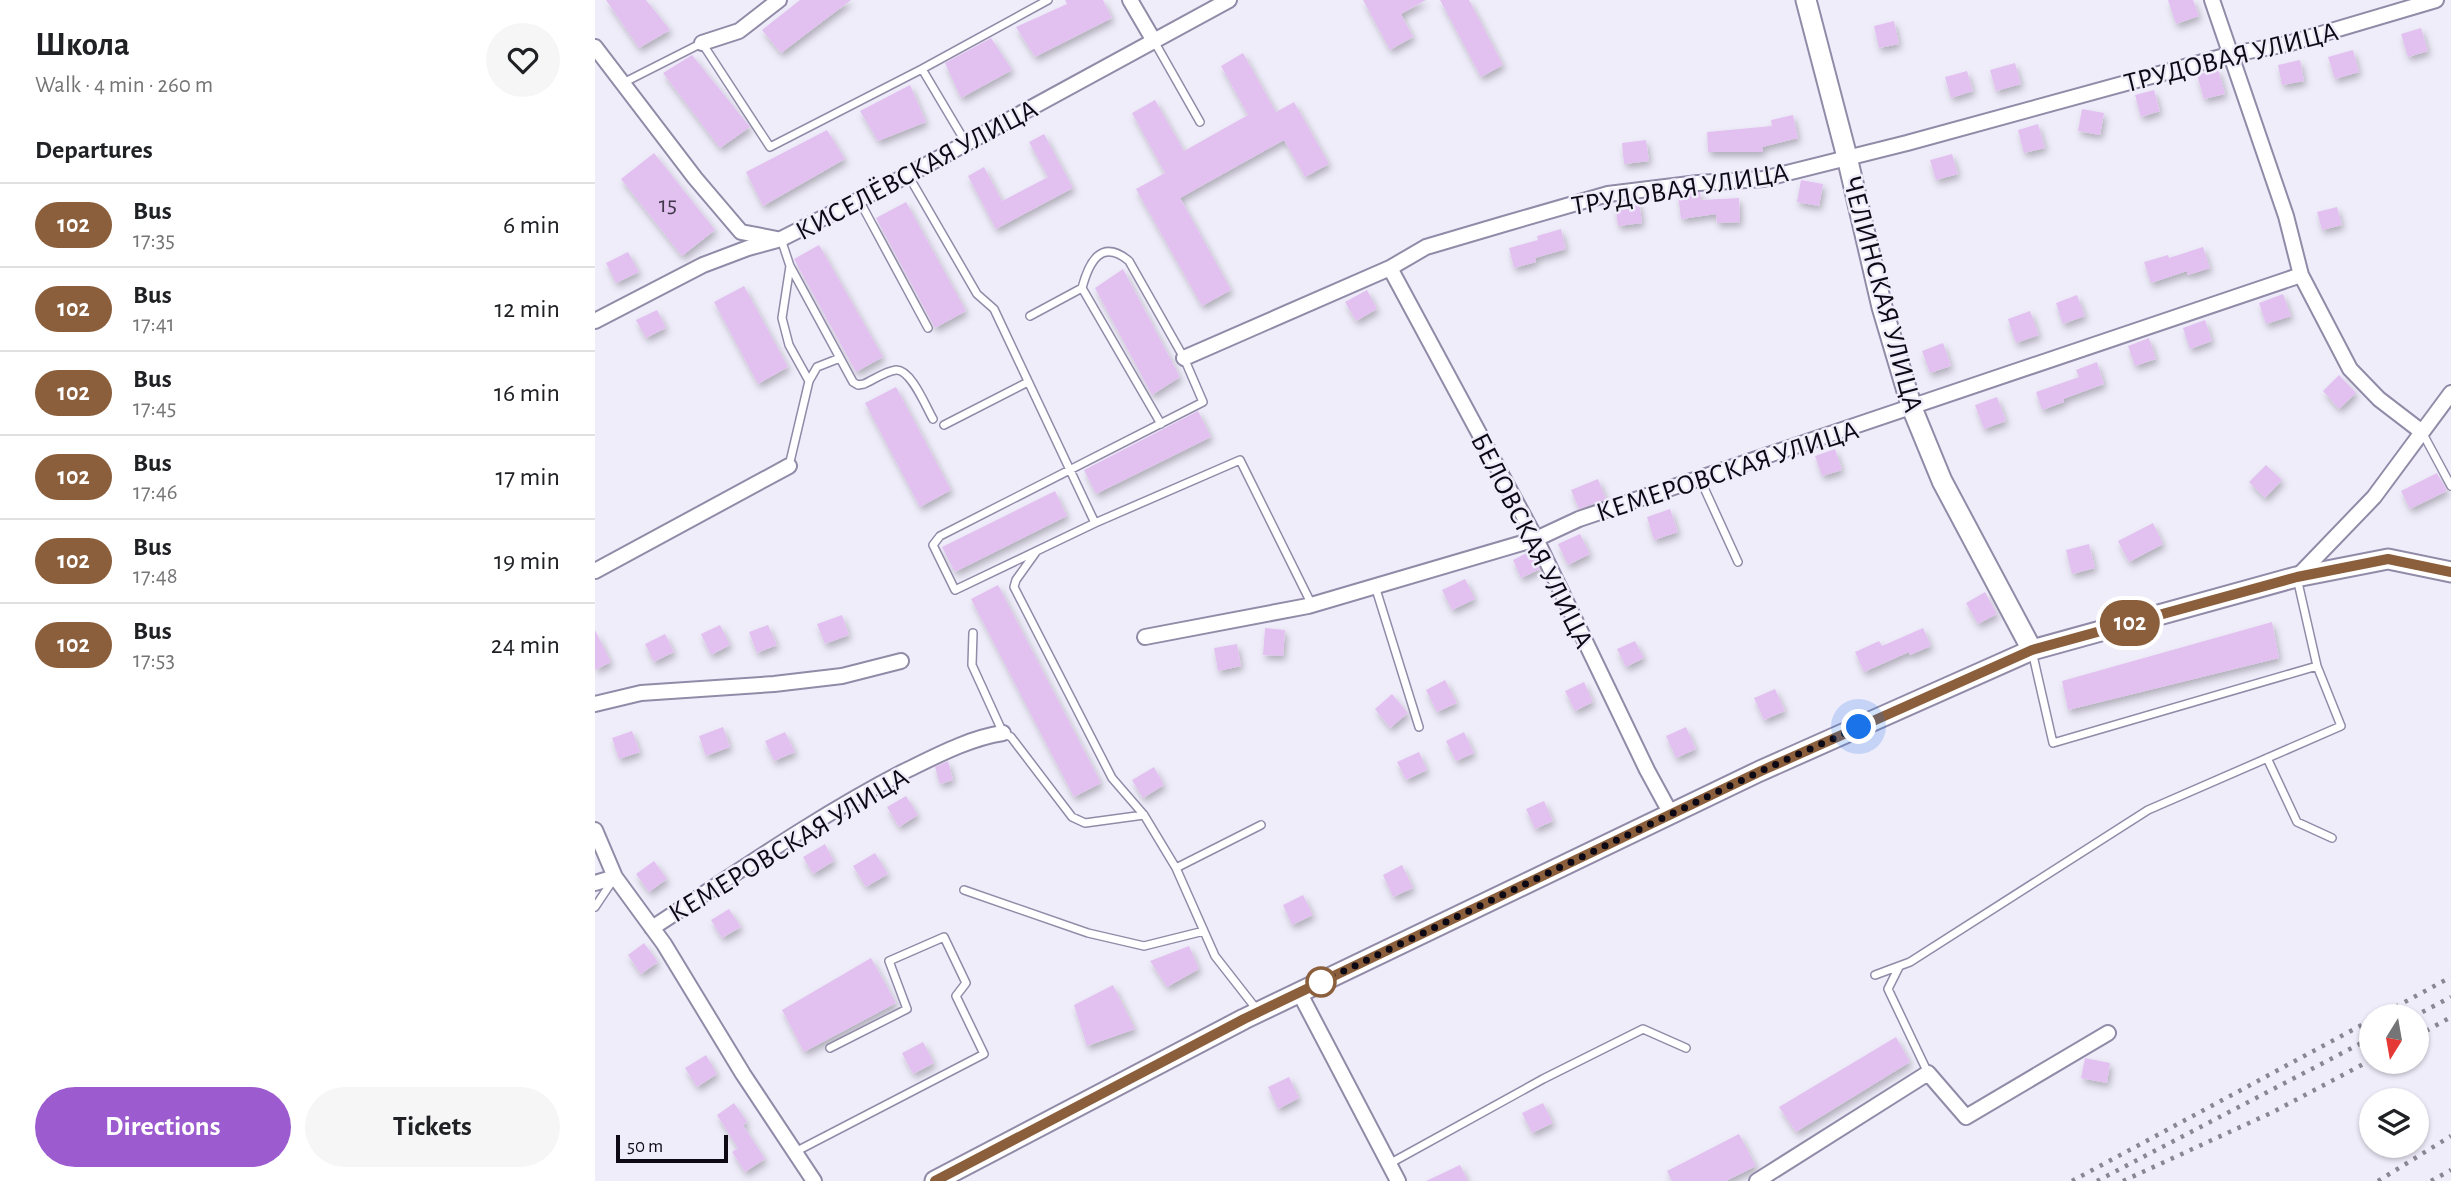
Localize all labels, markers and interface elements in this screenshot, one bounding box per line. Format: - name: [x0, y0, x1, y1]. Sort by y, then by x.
- street label: ТРУДОВАЯ УЛИЦА: [2122, 18, 2341, 98]
- button: heart: [486, 23, 560, 97]
- text: Школа: [35, 29, 130, 62]
- text: Walk · 4 min · 260 m: [35, 74, 213, 97]
- street label: КИСЕЛЁВСКАЯ УЛИЦА: [791, 93, 1042, 246]
- text: Departures: [35, 137, 153, 163]
- street label: ТРУДОВАЯ УЛИЦА: [1570, 159, 1791, 221]
- street label: ЧЕЛИНСКАЯ УЛИЦА: [1837, 174, 1927, 416]
- house number: 15: [659, 193, 677, 217]
- text: Bus: [133, 198, 172, 224]
- text: 6 min: [503, 212, 560, 238]
- text: 102: [57, 213, 90, 237]
- text: 17:35: [133, 229, 175, 252]
- text: Bus: [133, 282, 172, 308]
- text: 12 min: [494, 296, 560, 322]
- text: 102: [57, 297, 90, 321]
- text: 17:41: [133, 313, 175, 336]
- text: Bus: [133, 366, 172, 392]
- text: 16 min: [494, 380, 560, 406]
- text: 102: [57, 381, 90, 405]
- text: 17:45: [133, 397, 176, 420]
- street label: КЕМЕРОВСКАЯ УЛИЦА: [1593, 416, 1862, 528]
- street label: БЕЛОВСКАЯ УЛИЦА: [1465, 429, 1598, 653]
- text: Bus: [133, 450, 172, 476]
- text: 17 min: [495, 464, 560, 490]
- text: 102: [57, 465, 90, 489]
- text: 17:46: [133, 481, 178, 504]
- text: Bus: [133, 534, 172, 560]
- text: 19 min: [494, 548, 560, 574]
- text: 102: [57, 549, 90, 573]
- text: 17:48: [133, 565, 178, 588]
- line badge: 102: [2090, 600, 2170, 646]
- text: 102: [2114, 611, 2146, 635]
- text: Bus: [133, 618, 172, 644]
- text: 24 min: [491, 632, 560, 658]
- text: 102: [57, 633, 90, 657]
- text: 17:53: [133, 649, 175, 672]
- your location: [1841, 709, 1876, 744]
- street label: КЕМЕРОВСКАЯ УЛИЦА: [664, 763, 914, 928]
- unlabelled marker: [1306, 967, 1336, 997]
- north arrow: [2359, 1004, 2429, 1074]
- map controls: [2359, 1004, 2429, 1158]
- button: Directions: [35, 1087, 291, 1167]
- button: Tickets: [305, 1087, 560, 1167]
- button: layers: [2359, 1088, 2429, 1158]
- scale bar: [616, 1132, 728, 1164]
- text: 50 m: [627, 1137, 663, 1156]

